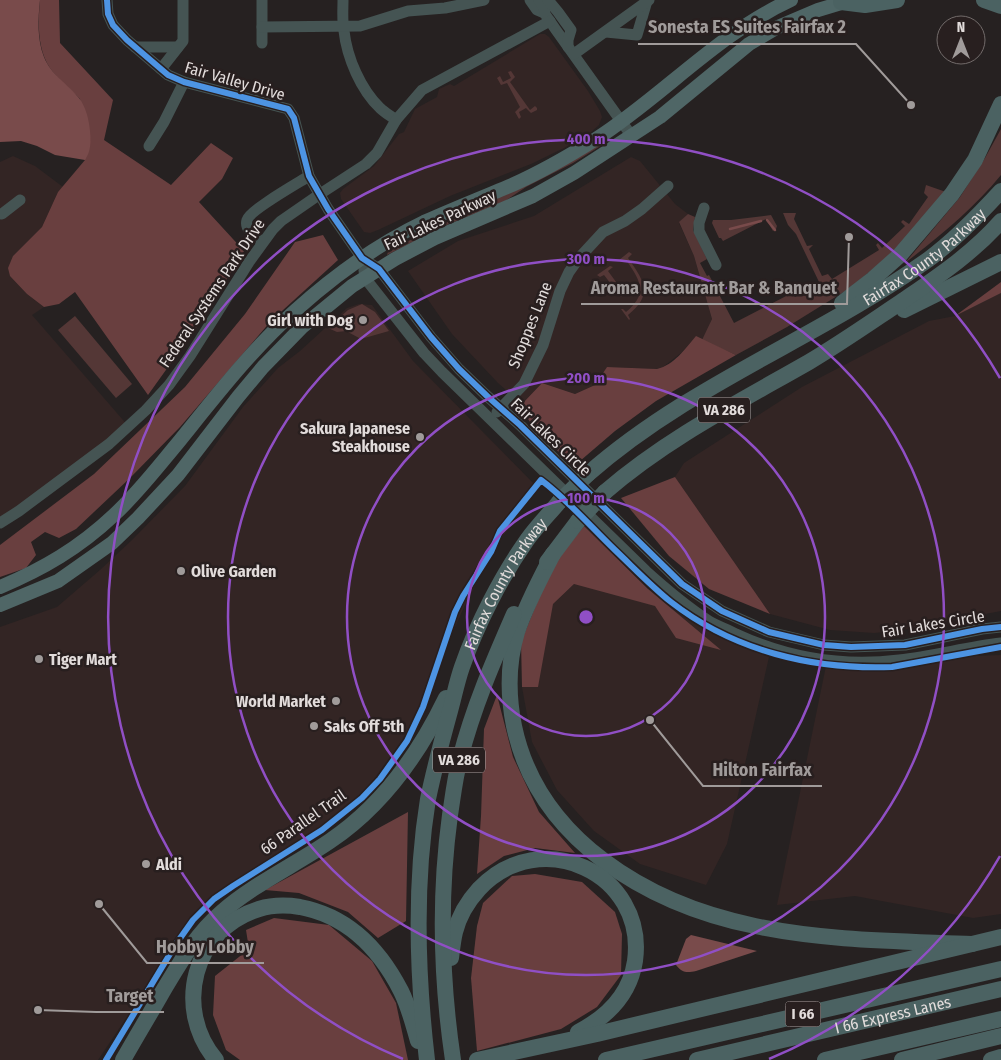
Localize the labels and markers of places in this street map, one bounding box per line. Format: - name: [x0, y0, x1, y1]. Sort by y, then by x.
- callout: Sonesta ES Suites Fairfax 2: [638, 11, 856, 44]
- callout: Aroma Restaurant Bar & Banquet: [581, 271, 847, 304]
- place label: Girl with Dog: [267, 311, 353, 330]
- marker: Girl with Dog: [357, 314, 369, 326]
- place label: Sakura Japanese Steakhouse: [300, 419, 410, 456]
- marker: Sakura Japanese Steakhouse: [414, 431, 426, 443]
- place label: Olive Garden: [191, 562, 276, 581]
- marker: Olive Garden: [175, 565, 187, 577]
- centre of rings: [577, 608, 595, 626]
- place label: Tiger Mart: [49, 650, 117, 669]
- marker: Tiger Mart: [33, 653, 45, 665]
- place label: World Market: [236, 692, 326, 711]
- marker: World Market: [330, 695, 342, 707]
- place label: Saks Off 5th: [324, 717, 404, 736]
- marker: Saks Off 5th: [308, 720, 320, 732]
- callout: Hilton Fairfax: [703, 753, 822, 786]
- place label: Aldi: [155, 855, 182, 874]
- marker: Aldi: [140, 858, 152, 870]
- callout: Hobby Lobby: [147, 930, 264, 963]
- callout: Target: [96, 979, 164, 1012]

